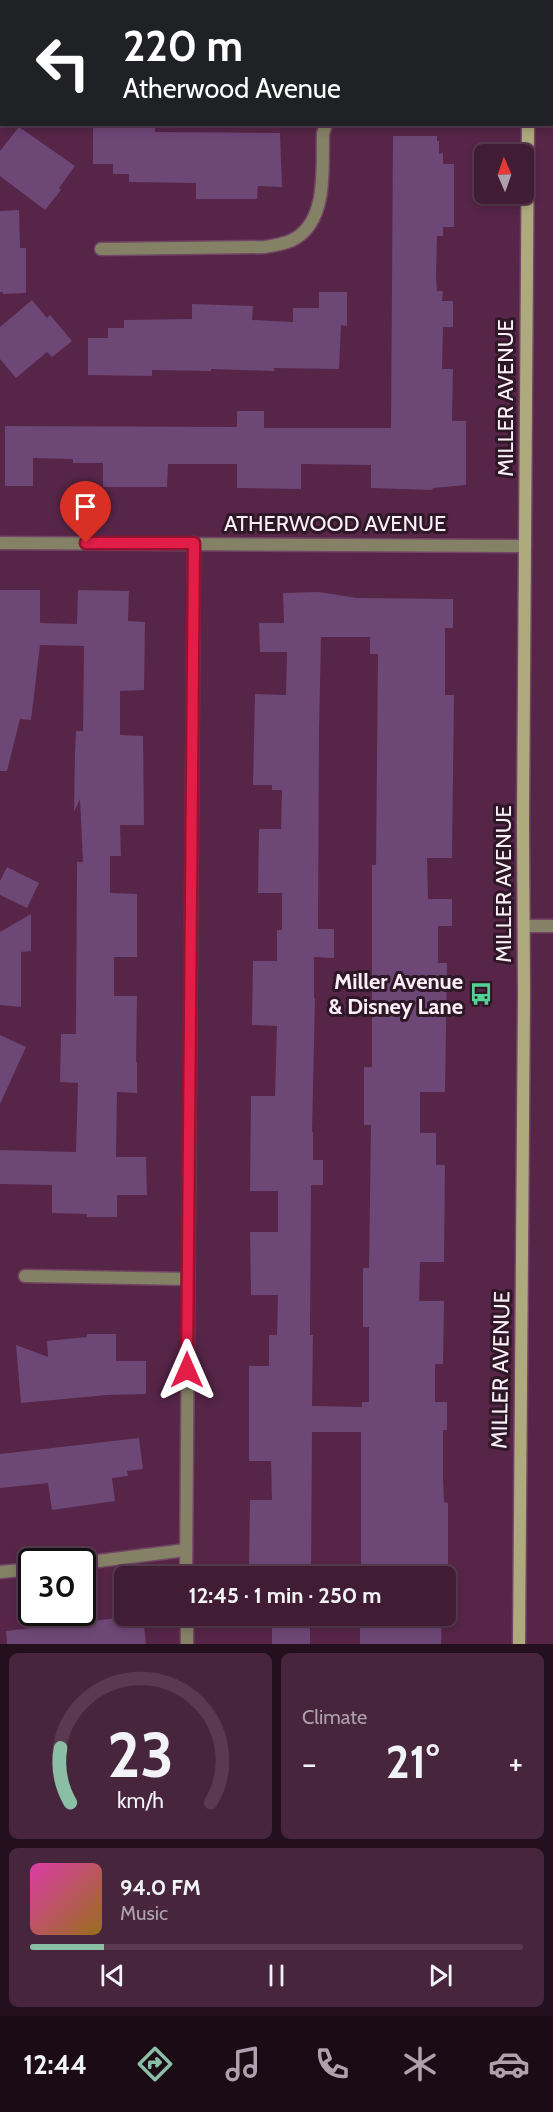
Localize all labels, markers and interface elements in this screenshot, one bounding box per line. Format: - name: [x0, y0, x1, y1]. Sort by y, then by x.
- text: 220 m: [123, 20, 243, 72]
- icon: left: [24, 24, 102, 102]
- text: Atherwood Avenue: [123, 72, 341, 105]
- north arrow: [474, 144, 534, 204]
- map controls: [474, 144, 534, 204]
- street label: MILLER AVENUE: [492, 319, 519, 477]
- pin: [60, 481, 111, 543]
- icon: arrive: [69, 490, 102, 523]
- street label: ATHERWOOD AVENUE: [224, 510, 446, 537]
- street label: MILLER AVENUE: [490, 805, 517, 963]
- place label: Miller Avenue & Disney Lane: [328, 968, 463, 1020]
- bus stop icon: Miller Avenue & Disney Lane: [468, 981, 494, 1007]
- street label: MILLER AVENUE: [486, 1291, 515, 1449]
- position arrow: [155, 1338, 219, 1402]
- speed limit sign: 30: [18, 1548, 96, 1626]
- text: 12:45 · 1 min · 250 m: [189, 1582, 381, 1609]
- text: Climate: [302, 1705, 367, 1729]
- text: 23: [107, 1717, 174, 1793]
- text: 21°: [386, 1735, 439, 1789]
- text: −: [302, 1743, 317, 1783]
- text: +: [508, 1743, 523, 1783]
- text: km/h: [117, 1787, 164, 1813]
- text: 94.0 FM: [120, 1874, 201, 1901]
- text: Music: [120, 1901, 168, 1925]
- icon: previous: [96, 1959, 129, 1992]
- icon: pause: [260, 1959, 293, 1992]
- icon: next: [424, 1959, 457, 1992]
- icon: directions: [134, 2043, 176, 2085]
- icon: music: [222, 2043, 264, 2085]
- icon: phone: [311, 2043, 353, 2085]
- icon: climate: [399, 2043, 441, 2085]
- icon: car: [488, 2043, 530, 2085]
- text: 12:44: [23, 2048, 87, 2081]

